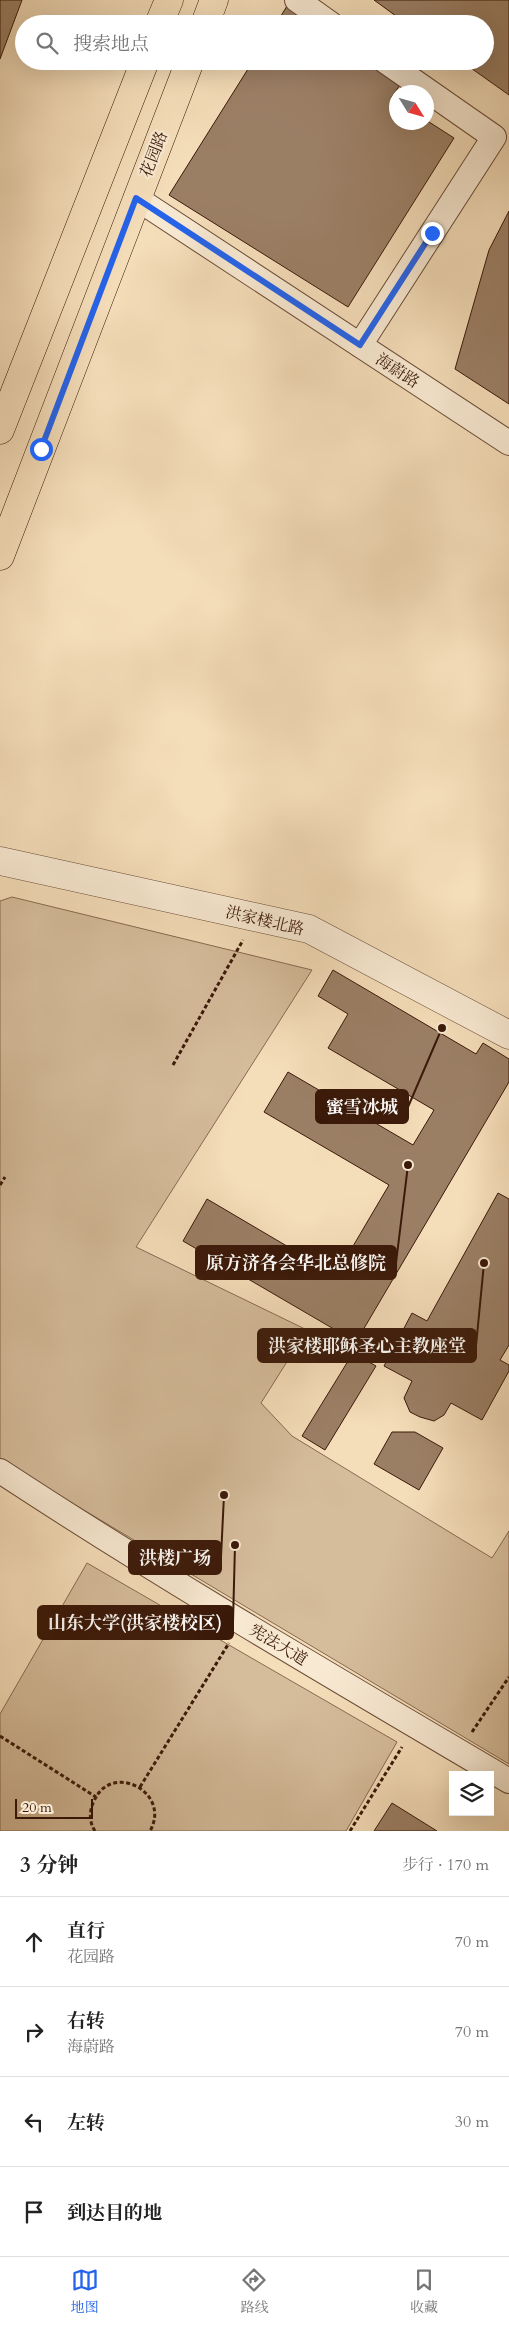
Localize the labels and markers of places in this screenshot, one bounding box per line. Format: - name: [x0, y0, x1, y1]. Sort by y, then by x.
- callout: 蜜雪冰城: [316, 1090, 408, 1123]
- callout: 原方济各会华北总修院: [196, 1246, 396, 1279]
- callout: 洪家楼耶稣圣心主教座堂: [258, 1329, 476, 1362]
- callout: 洪楼广场: [129, 1541, 221, 1574]
- callout: 山东大学(洪家楼校区): [38, 1606, 233, 1639]

